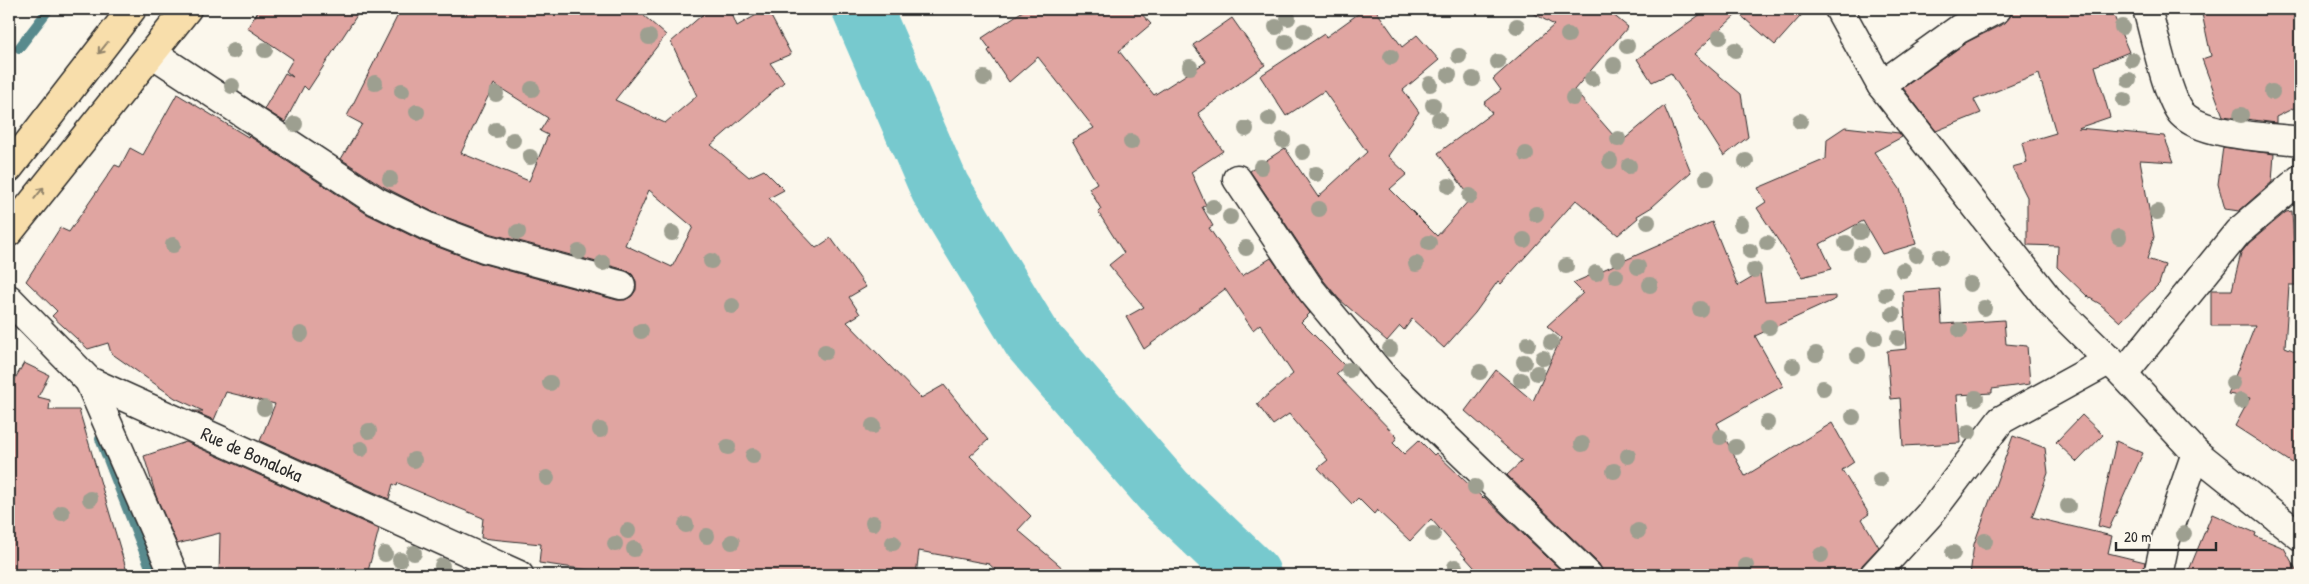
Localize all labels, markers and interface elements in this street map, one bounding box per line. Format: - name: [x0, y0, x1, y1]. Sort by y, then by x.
- one-way arrow: [97, 41, 108, 54]
- one-way arrow: [33, 187, 44, 200]
- street label: Rue de Bonaloka: [197, 420, 308, 488]
- scale bar: [2116, 519, 2216, 551]
- text: 20 m: [2124, 526, 2151, 547]

